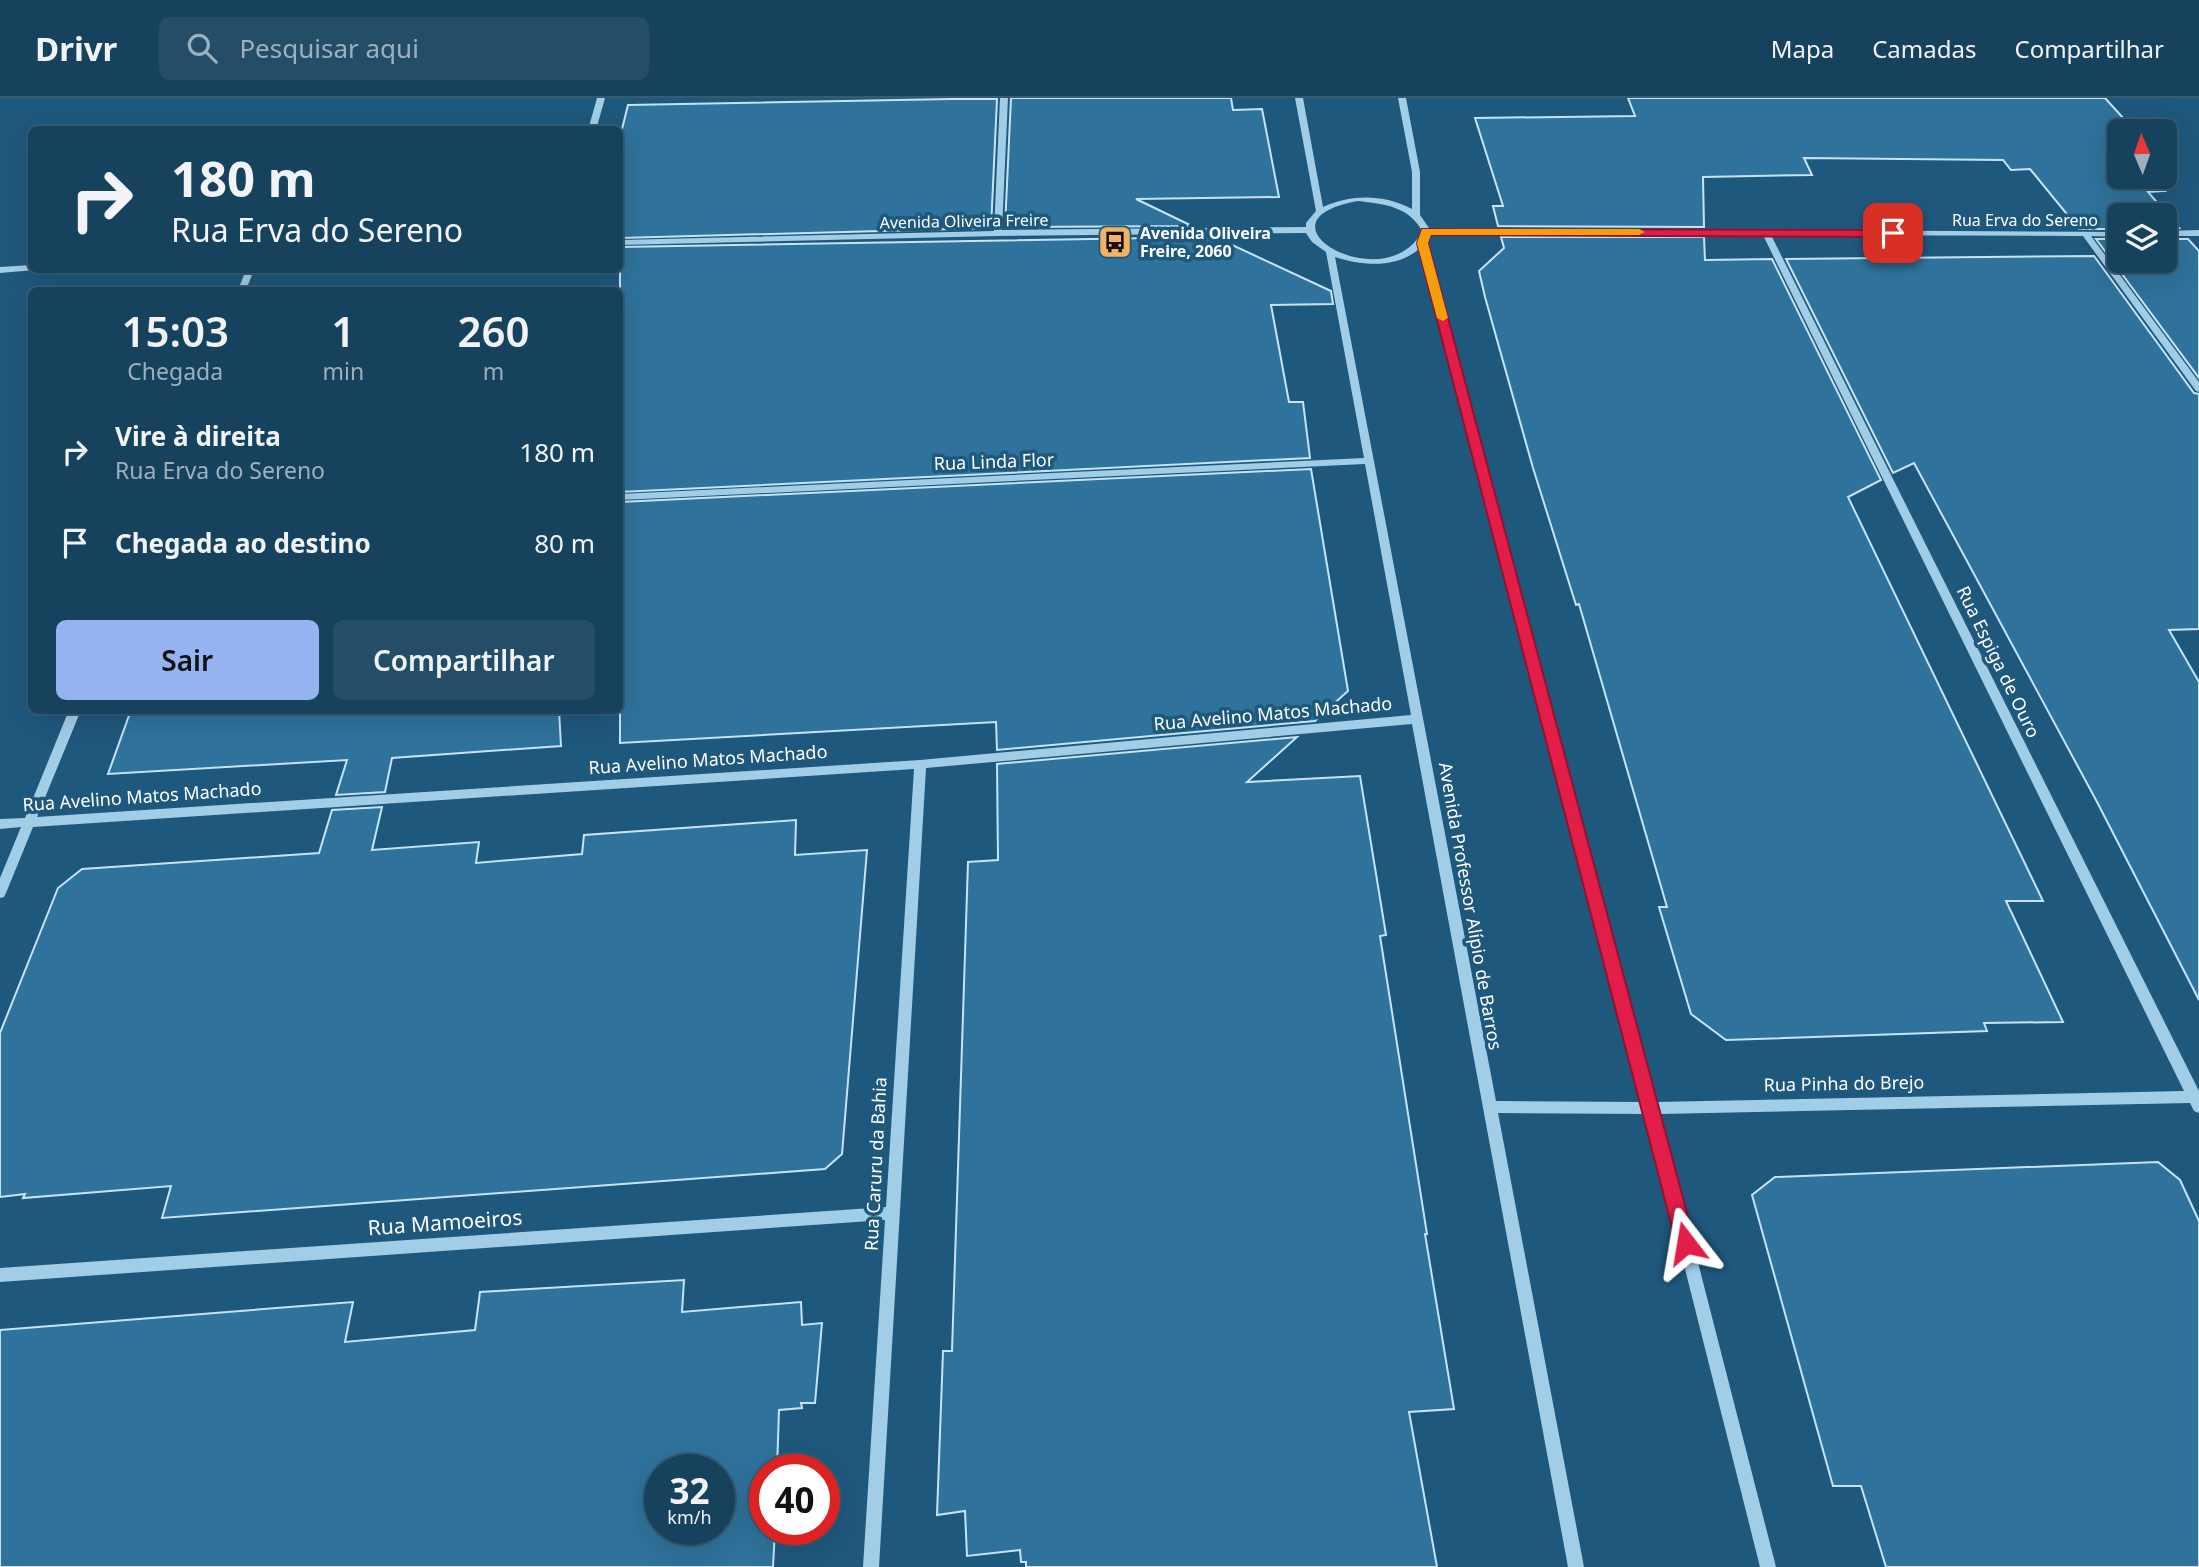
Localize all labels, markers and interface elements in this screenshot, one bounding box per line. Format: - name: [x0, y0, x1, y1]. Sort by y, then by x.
- search box: [159, 17, 649, 80]
- text: Drivr: [35, 26, 117, 71]
- icon: search: [183, 29, 221, 67]
- text: Pesquisar aqui: [239, 30, 419, 66]
- text: Mapa: [1771, 32, 1834, 65]
- text: Camadas: [1872, 32, 1976, 65]
- text: Compartilhar: [2014, 32, 2164, 65]
- north arrow: [2107, 119, 2177, 189]
- map controls: [2107, 119, 2177, 273]
- text: 180 m: [171, 145, 316, 211]
- icon: right: [56, 154, 147, 245]
- pin: [1863, 203, 1923, 263]
- button: layers: [2107, 203, 2177, 273]
- text: Rua Erva do Sereno: [171, 208, 463, 251]
- street label: Avenida Oliveira Freire: [879, 209, 1049, 233]
- street label: Rua Erva do Sereno: [1952, 209, 2098, 231]
- icon: arrive: [1874, 214, 1912, 252]
- place label: Avenida Oliveira Freire, 2060: [1140, 222, 1271, 262]
- bus stop icon: Avenida Oliveira Freire, 2060: [1096, 223, 1134, 261]
- text: 15:03: [121, 302, 229, 359]
- text: 1: [331, 302, 355, 359]
- text: 260: [458, 302, 530, 359]
- text: Chegada: [127, 355, 223, 387]
- text: min: [322, 355, 364, 387]
- text: m: [483, 355, 504, 387]
- text: Vire à direita: [115, 418, 281, 454]
- icon: right: [56, 433, 94, 471]
- text: 180 m: [519, 434, 595, 470]
- street label: Rua Linda Flor: [933, 447, 1055, 475]
- text: Rua Erva do Sereno: [115, 454, 325, 486]
- icon: arrive: [56, 524, 94, 562]
- text: Chegada ao destino: [115, 525, 371, 561]
- text: 80 m: [534, 525, 595, 561]
- street label: Rua Espiga de Ouro: [1952, 582, 2046, 742]
- button: Sair: [56, 620, 319, 700]
- button: Compartilhar: [333, 620, 595, 700]
- street label: Rua Avelino Matos Machado: [1153, 691, 1393, 735]
- street label: Rua Avelino Matos Machado: [588, 739, 828, 779]
- street label: Avenida Professor Alípio de Barros: [1434, 760, 1508, 1052]
- street label: Rua Avelino Matos Machado: [22, 776, 262, 816]
- street label: Rua Pinha do Brejo: [1763, 1070, 1925, 1096]
- street label: Rua Caruru da Bahia: [858, 1076, 892, 1251]
- street label: Rua Mamoeiros: [367, 1203, 523, 1241]
- position arrow: [1649, 1206, 1723, 1280]
- speed limit sign: 40: [749, 1454, 840, 1545]
- text: 32: [669, 1467, 710, 1514]
- text: km/h: [667, 1505, 712, 1529]

